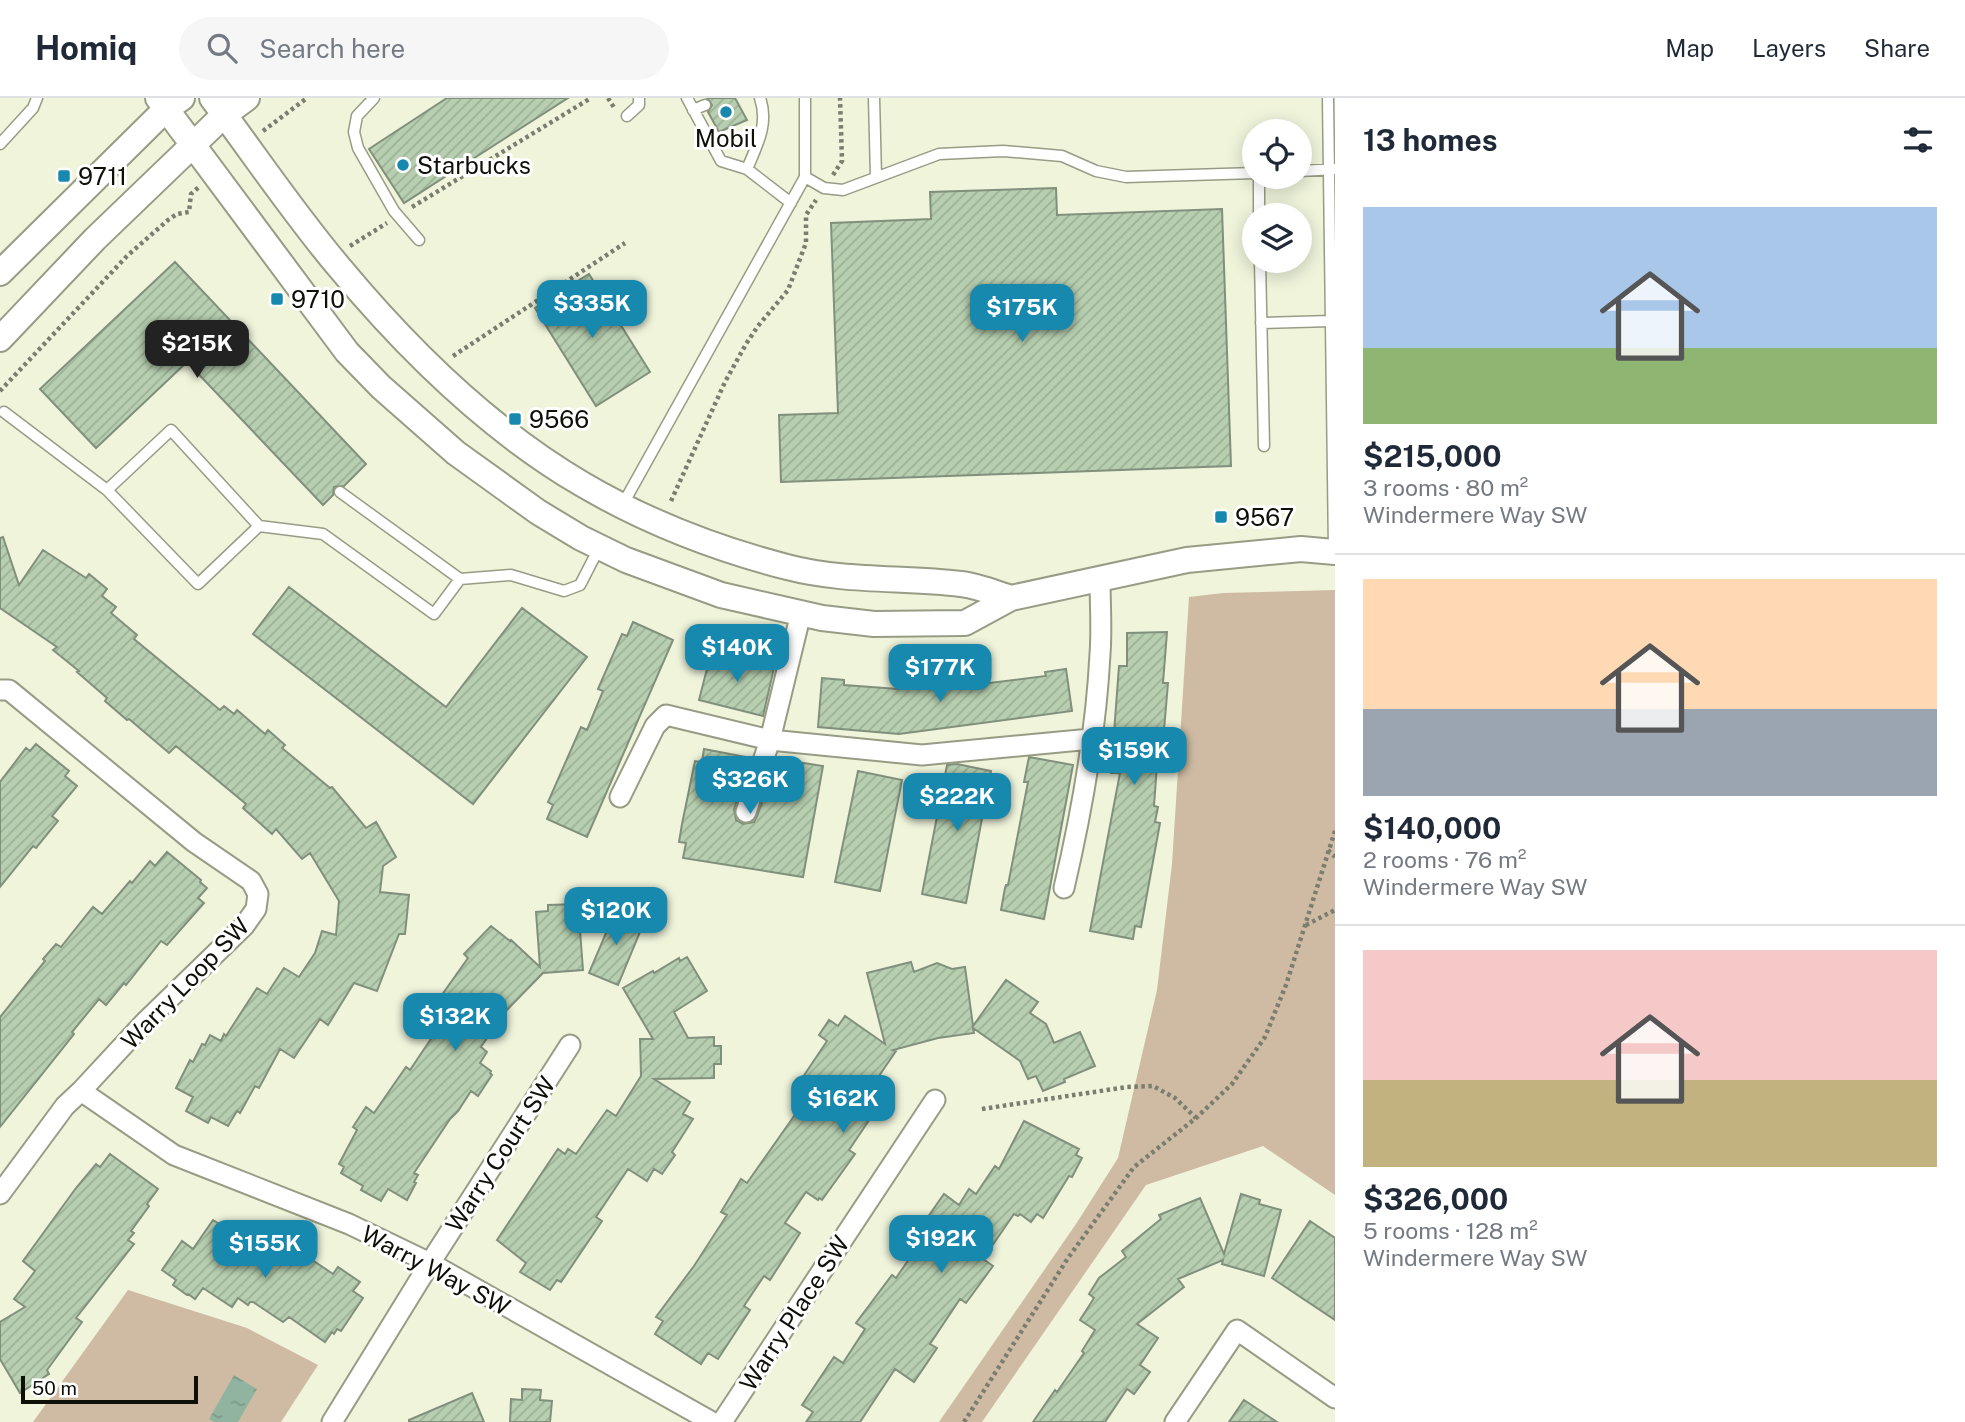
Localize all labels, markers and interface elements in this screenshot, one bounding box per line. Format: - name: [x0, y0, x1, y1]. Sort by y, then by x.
- search box: [179, 17, 669, 80]
- text: Homiq: [35, 29, 137, 67]
- icon: search: [203, 29, 241, 67]
- text: Search here: [259, 33, 405, 64]
- text: Map: [1665, 34, 1714, 62]
- text: Layers: [1752, 34, 1826, 62]
- text: Share: [1864, 34, 1930, 62]
- marker: Mobil: [718, 104, 734, 120]
- map controls: [1242, 119, 1312, 273]
- button: locate: [1242, 119, 1312, 189]
- icon: filters: [1899, 121, 1937, 159]
- text: 13 homes: [1363, 122, 1498, 158]
- place label: Mobil: [695, 124, 757, 152]
- place label: Starbucks: [417, 151, 531, 179]
- marker: Starbucks: [395, 157, 411, 173]
- place label: 9711: [78, 162, 127, 190]
- marker: 9711: [56, 168, 72, 184]
- button: layers: [1242, 203, 1312, 273]
- icon: home: [1587, 253, 1713, 379]
- pin: $335K: [543, 280, 641, 340]
- place label: 9710: [291, 285, 345, 313]
- pin: $175K: [973, 285, 1071, 344]
- text: $335K: [553, 289, 631, 316]
- marker: 9710: [269, 291, 285, 307]
- text: $175K: [986, 293, 1058, 320]
- pin: $215K: [148, 320, 246, 380]
- text: $215K: [161, 329, 233, 356]
- place label: 9566: [529, 405, 589, 433]
- marker: 9566: [507, 411, 523, 427]
- text: $215,000: [1363, 438, 1502, 474]
- text: 3 rooms · 80 m²: [1363, 474, 1528, 501]
- text: Windermere Way SW: [1363, 501, 1587, 528]
- place label: 9567: [1235, 503, 1294, 531]
- marker: 9567: [1213, 509, 1229, 525]
- pin: $140K: [688, 624, 786, 684]
- icon: home: [1587, 625, 1713, 751]
- text: $140K: [701, 633, 773, 660]
- pin: $177K: [891, 644, 989, 704]
- text: $177K: [905, 653, 975, 680]
- pin: $159K: [1085, 728, 1183, 787]
- text: $159K: [1098, 736, 1170, 763]
- pin: $326K: [701, 756, 799, 816]
- text: $326K: [711, 765, 789, 792]
- pin: $222K: [908, 774, 1006, 833]
- text: $222K: [919, 782, 995, 809]
- text: $140,000: [1363, 810, 1501, 846]
- text: 2 rooms · 76 m²: [1363, 846, 1526, 873]
- text: Windermere Way SW: [1363, 873, 1587, 900]
- pin: $120K: [567, 888, 665, 947]
- text: $120K: [580, 896, 652, 923]
- street label: Warry Loop SW: [115, 911, 255, 1055]
- pin: $132K: [406, 993, 504, 1053]
- icon: home: [1587, 996, 1713, 1122]
- text: $132K: [419, 1002, 491, 1029]
- street label: Warry Court SW: [439, 1071, 561, 1237]
- pin: $162K: [794, 1076, 892, 1135]
- text: $162K: [807, 1084, 879, 1111]
- text: $326,000: [1363, 1181, 1508, 1217]
- pin: $192K: [892, 1216, 990, 1275]
- text: 5 rooms · 128 m²: [1363, 1217, 1538, 1244]
- street label: Warry Way SW: [357, 1219, 515, 1321]
- pin: $155K: [216, 1220, 314, 1280]
- text: $192K: [905, 1224, 977, 1251]
- text: $155K: [228, 1229, 302, 1256]
- street label: Warry Place SW: [733, 1230, 855, 1396]
- text: Windermere Way SW: [1363, 1244, 1587, 1271]
- scale bar: [21, 1373, 198, 1405]
- text: 50 m: [32, 1377, 77, 1399]

